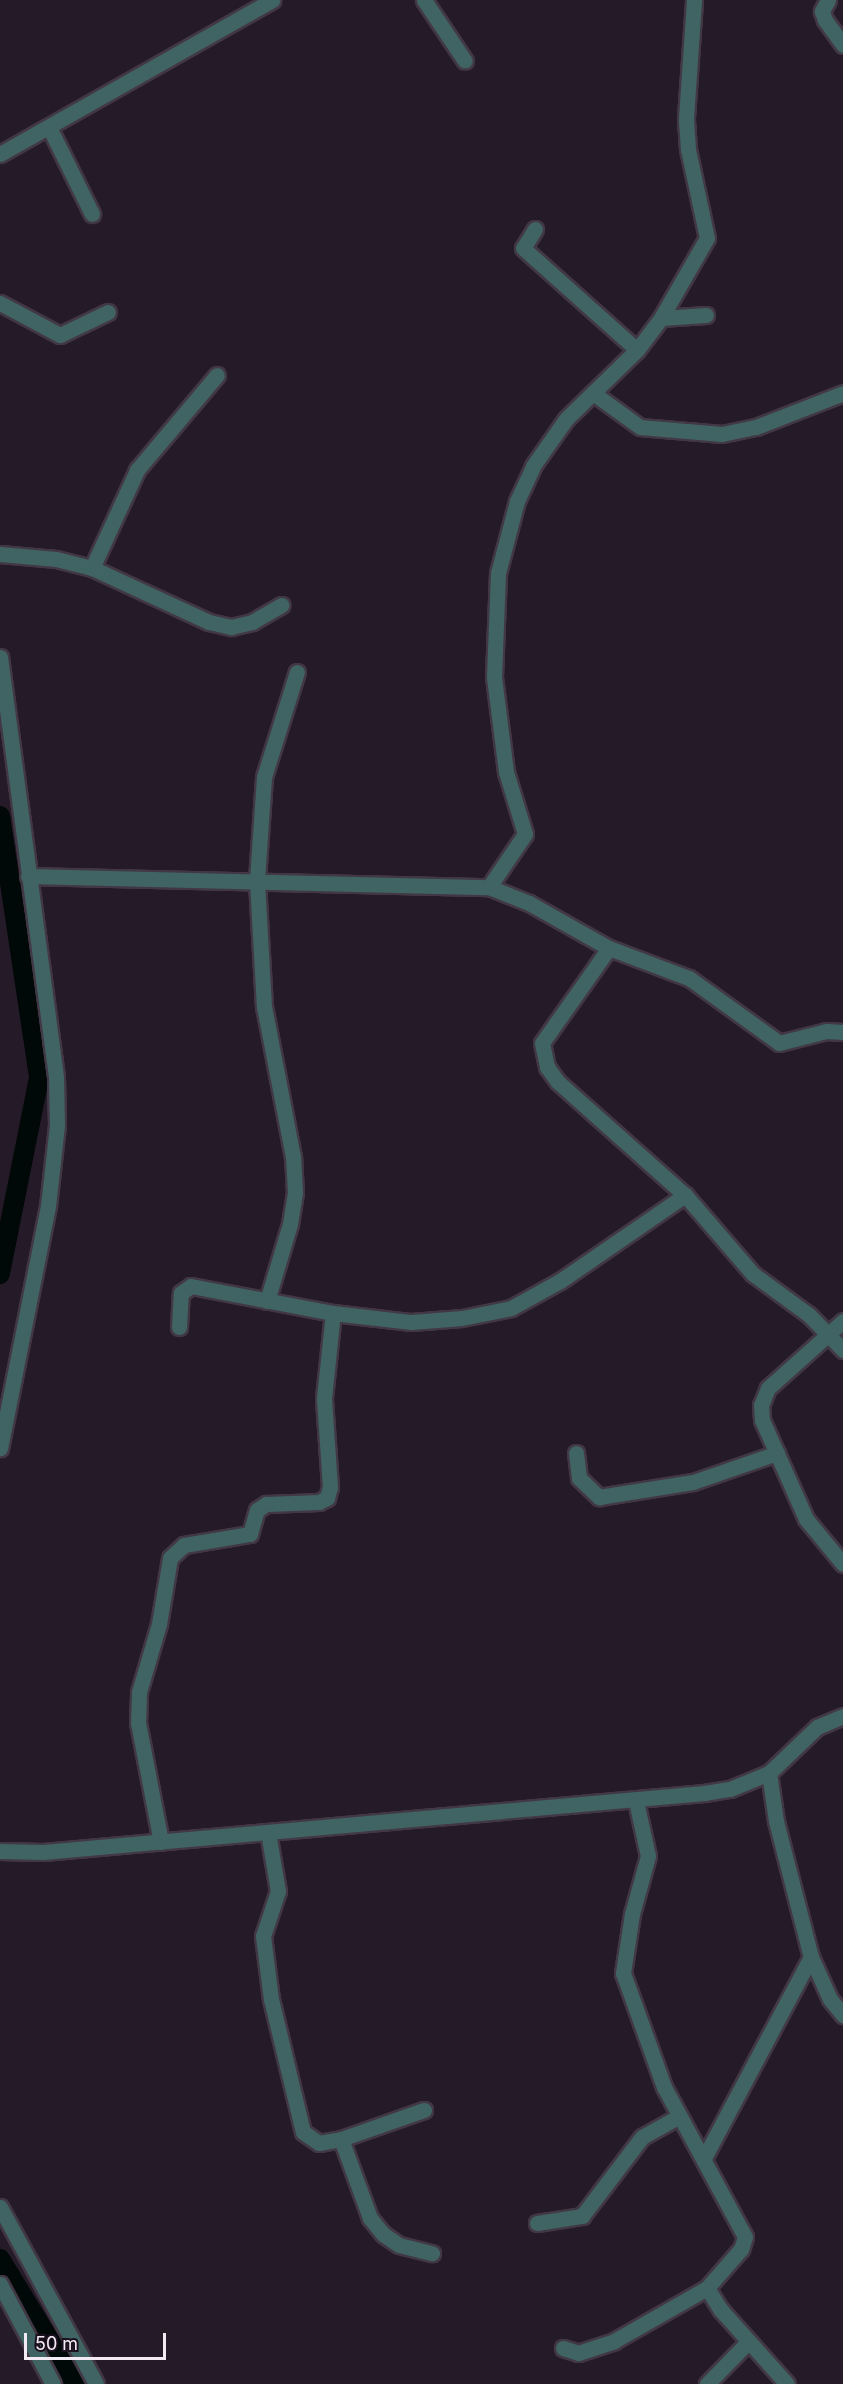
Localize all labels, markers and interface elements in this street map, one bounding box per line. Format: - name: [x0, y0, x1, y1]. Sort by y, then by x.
- scale bar: [27, 2321, 170, 2359]
- text: 50 m: [35, 2333, 78, 2354]

